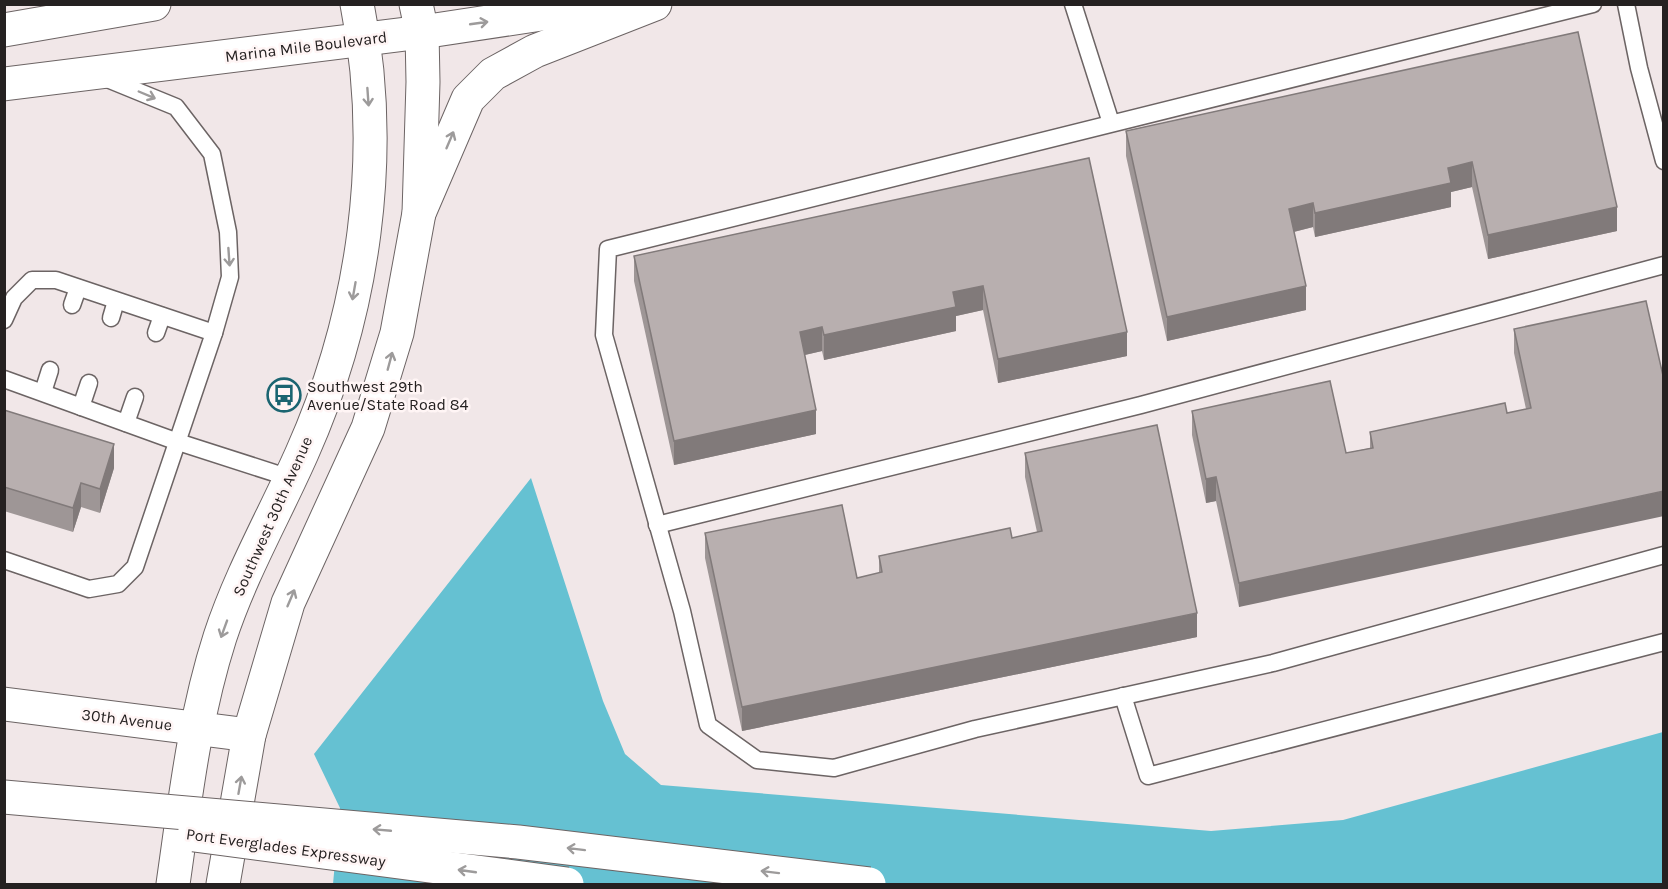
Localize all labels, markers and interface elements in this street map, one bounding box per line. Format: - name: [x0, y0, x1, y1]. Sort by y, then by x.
- one-way arrow: [469, 18, 489, 29]
- street label: Marina Mile Boulevard: [224, 27, 388, 66]
- one-way arrow: [363, 87, 374, 107]
- one-way arrow: [138, 90, 156, 101]
- one-way arrow: [445, 132, 457, 150]
- one-way arrow: [224, 247, 235, 267]
- one-way arrow: [348, 281, 359, 300]
- one-way arrow: [385, 352, 396, 371]
- bus stop icon: Southwest 29th Avenue/State Road 84: [266, 377, 302, 413]
- place label: Southwest 29th Avenue/State Road 84: [307, 377, 469, 414]
- street label: Southwest 30th Avenue: [229, 433, 316, 599]
- one-way arrow: [285, 590, 297, 608]
- one-way arrow: [217, 619, 228, 638]
- street label: 30th Avenue: [81, 705, 173, 734]
- one-way arrow: [235, 776, 246, 796]
- street label: Port Everglades Expressway: [185, 824, 388, 871]
- one-way arrow: [372, 824, 392, 835]
- one-way arrow: [566, 843, 586, 854]
- one-way arrow: [458, 866, 478, 877]
- one-way arrow: [760, 867, 780, 878]

